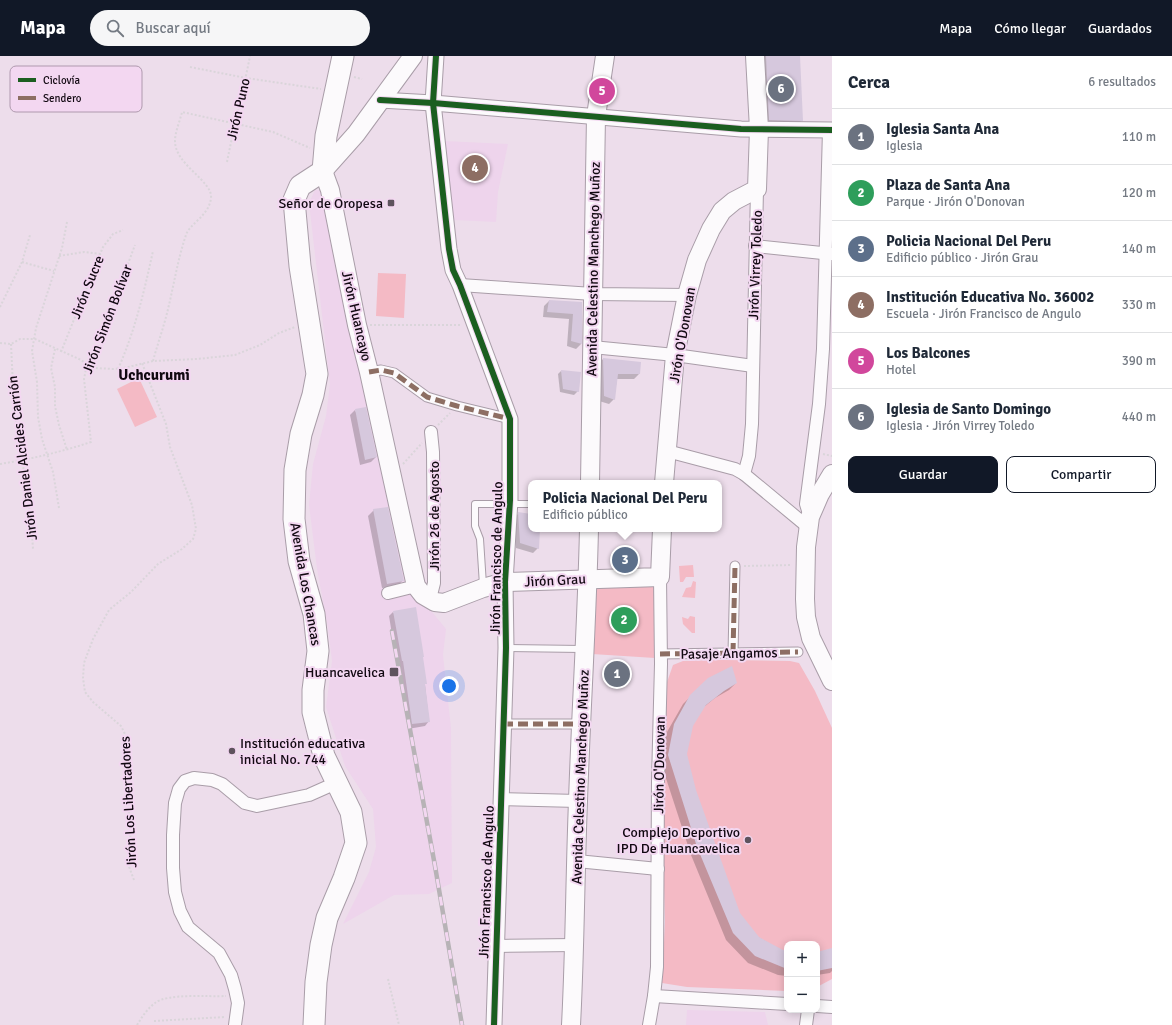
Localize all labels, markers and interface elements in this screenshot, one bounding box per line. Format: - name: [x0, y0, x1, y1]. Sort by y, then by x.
- search box: [90, 10, 370, 46]
- text: Mapa: [20, 16, 66, 40]
- icon: search: [104, 17, 126, 39]
- text: Buscar aquí: [136, 19, 211, 37]
- text: Mapa: [939, 20, 972, 37]
- text: Cómo llegar: [994, 20, 1066, 37]
- text: Guardados: [1088, 20, 1152, 37]
- legend: [10, 66, 142, 112]
- text: Cerca: [848, 72, 890, 93]
- text: Ciclovía: [43, 74, 81, 87]
- pin: 6: [768, 74, 794, 104]
- text: 6 resultados: [1088, 74, 1156, 90]
- street label: Jirón Puno: [223, 76, 254, 142]
- pin: 5: [589, 76, 615, 106]
- text: Sendero: [43, 92, 82, 105]
- text: Iglesia Santa Ana: [886, 120, 999, 138]
- text: 1: [857, 129, 865, 145]
- text: 110 m: [1122, 129, 1156, 145]
- text: Iglesia: [886, 138, 923, 154]
- pin: 4: [462, 153, 488, 183]
- street label: Avenida Celestino Manchego Muñoz: [583, 162, 604, 377]
- text: Plaza de Santa Ana: [886, 176, 1010, 194]
- text: 2: [857, 185, 865, 201]
- text: 120 m: [1122, 185, 1156, 201]
- text: Parque · Jirón O'Donovan: [886, 194, 1025, 210]
- place label: Señor de Oropesa: [279, 195, 383, 212]
- marker: Señor de Oropesa: [386, 198, 396, 208]
- street label: Jirón Virrey Toledo: [745, 210, 766, 320]
- text: Policia Nacional Del Peru: [886, 232, 1051, 250]
- text: 3: [857, 241, 865, 257]
- text: 140 m: [1122, 241, 1156, 257]
- text: Edificio público · Jirón Grau: [886, 250, 1038, 266]
- street label: Jirón Sucre: [67, 253, 108, 321]
- street label: Jirón Simón Bolívar: [79, 261, 136, 376]
- street label: Jirón Huancayo: [338, 269, 375, 363]
- street label: Jirón O'Donovan: [666, 286, 699, 384]
- text: Institución Educativa No. 36002: [886, 288, 1094, 306]
- text: 4: [857, 297, 865, 313]
- text: 330 m: [1122, 297, 1156, 313]
- text: Escuela · Jirón Francisco de Angulo: [886, 306, 1081, 322]
- text: Los Balcones: [886, 344, 970, 362]
- text: 5: [857, 353, 865, 369]
- text: 390 m: [1122, 353, 1156, 369]
- text: Hotel: [886, 362, 916, 378]
- district label: Uchcurumi: [118, 366, 190, 384]
- street label: Jirón Daniel Alcides Carrión: [4, 375, 41, 541]
- text: Iglesia de Santo Domingo: [886, 400, 1051, 418]
- text: 6: [857, 409, 865, 425]
- text: 440 m: [1122, 409, 1156, 425]
- text: Iglesia · Jirón Virrey Toledo: [886, 418, 1035, 434]
- button: Guardar: [848, 456, 998, 493]
- button: Compartir: [1006, 456, 1156, 493]
- street label: Jirón 26 de Agosto: [426, 461, 443, 571]
- popup: [528, 480, 722, 532]
- street label: Jirón Francisco de Angulo: [487, 481, 506, 635]
- text: Policia Nacional Del Peru: [542, 489, 708, 507]
- text: Edificio público: [542, 507, 628, 523]
- street label: Avenida Los Chancas: [286, 521, 325, 647]
- pin: 3: [612, 545, 638, 575]
- street label: Jirón Grau: [524, 570, 586, 591]
- pin: 2: [611, 605, 637, 635]
- street label: Pasaje Angamos: [680, 644, 778, 663]
- pin: 1: [604, 659, 630, 689]
- place label: Huancavelica: [305, 664, 385, 681]
- marker: Huancavelica: [388, 666, 400, 678]
- street label: Avenida Celestino Manchego Muñoz: [568, 669, 593, 885]
- your location: [439, 676, 459, 696]
- street label: Jirón O'Donovan: [650, 716, 669, 814]
- place label: Institución educativa inicial No. 744: [240, 735, 365, 768]
- street label: Jirón Los Libertadores: [117, 736, 140, 868]
- marker: Institución educativa inicial No. 744: [227, 746, 237, 756]
- street label: Jirón Francisco de Angulo: [475, 805, 498, 959]
- place label: Complejo Deportivo IPD De Huancavelica: [617, 824, 740, 857]
- marker: Complejo Deportivo IPD De Huancavelica: [743, 835, 753, 845]
- map controls: [784, 941, 820, 1013]
- button: +: [784, 941, 820, 977]
- button: −: [784, 977, 820, 1013]

